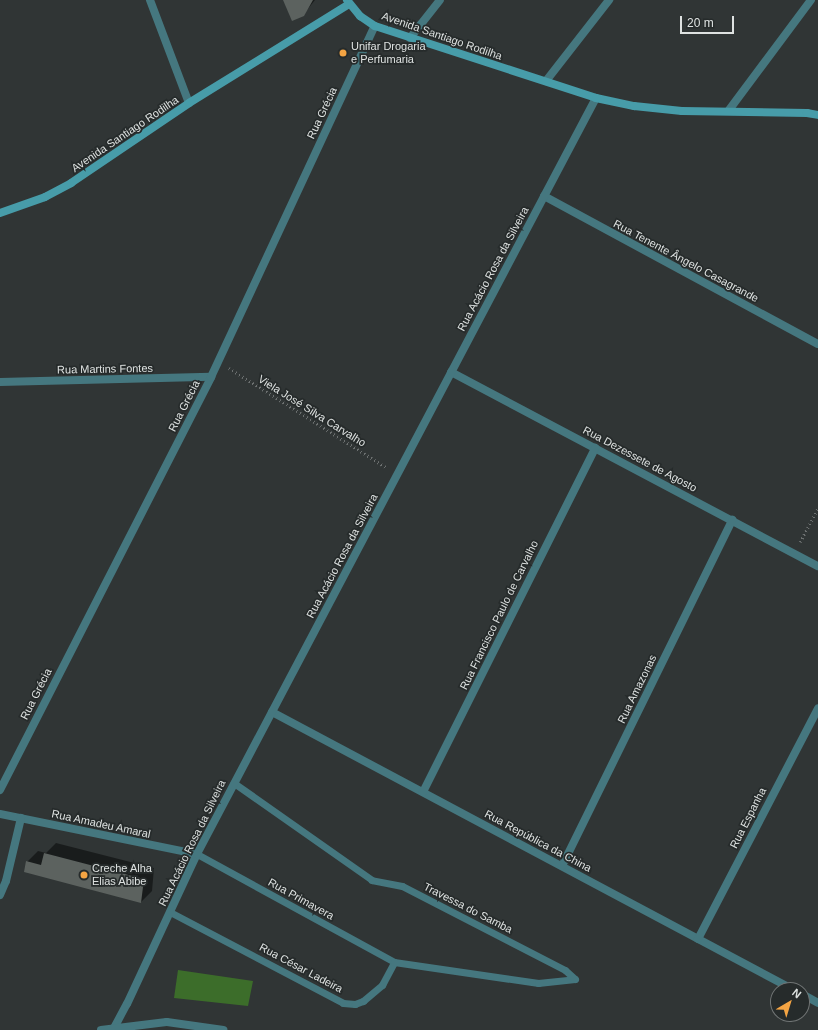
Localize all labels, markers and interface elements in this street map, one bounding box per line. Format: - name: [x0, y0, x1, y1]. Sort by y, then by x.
- scale bar: [682, 8, 736, 34]
- street label: Avenida Santiago Rodilha: [380, 9, 504, 63]
- text: 20 m: [687, 16, 714, 30]
- place label: Unifar Drogaria e Perfumaria: [351, 40, 426, 66]
- marker: Unifar Drogaria e Perfumaria: [338, 48, 348, 58]
- street label: Rua Grécia: [304, 85, 340, 141]
- street label: Avenida Santiago Rodilha: [69, 93, 181, 175]
- street label: Rua Acácio Rosa da Silveira: [454, 204, 532, 334]
- street label: Rua Tenente Ângelo Casagrande: [611, 217, 761, 305]
- street label: Rua Martins Fontes: [57, 362, 153, 376]
- street label: Viela José Silva Carvalho: [256, 372, 368, 450]
- street label: Rua Grécia: [165, 378, 203, 434]
- street label: Rua Dezessete de Agosto: [580, 423, 700, 495]
- street label: Rua Acácio Rosa da Silveira: [303, 491, 381, 621]
- street label: Rua Francisco Paulo de Carvalho: [457, 538, 541, 692]
- street label: Rua Amazonas: [615, 652, 659, 726]
- street label: Rua Grécia: [17, 666, 55, 722]
- street label: Rua Acácio Rosa da Silveira: [156, 777, 228, 909]
- street label: Rua Espanha: [727, 785, 769, 851]
- street label: Rua Amadeu Amaral: [50, 807, 152, 841]
- street label: Rua República da China: [482, 807, 594, 875]
- place label: Creche Alha Elias Abibe: [92, 862, 153, 888]
- marker: Creche Alha Elias Abibe: [79, 870, 89, 880]
- street label: Rua Primavera: [266, 875, 336, 923]
- street label: Travessa do Samba: [421, 880, 515, 936]
- street label: Rua César Ladeira: [257, 940, 345, 996]
- north arrow: [770, 982, 810, 1022]
- text: N: [790, 986, 804, 1001]

